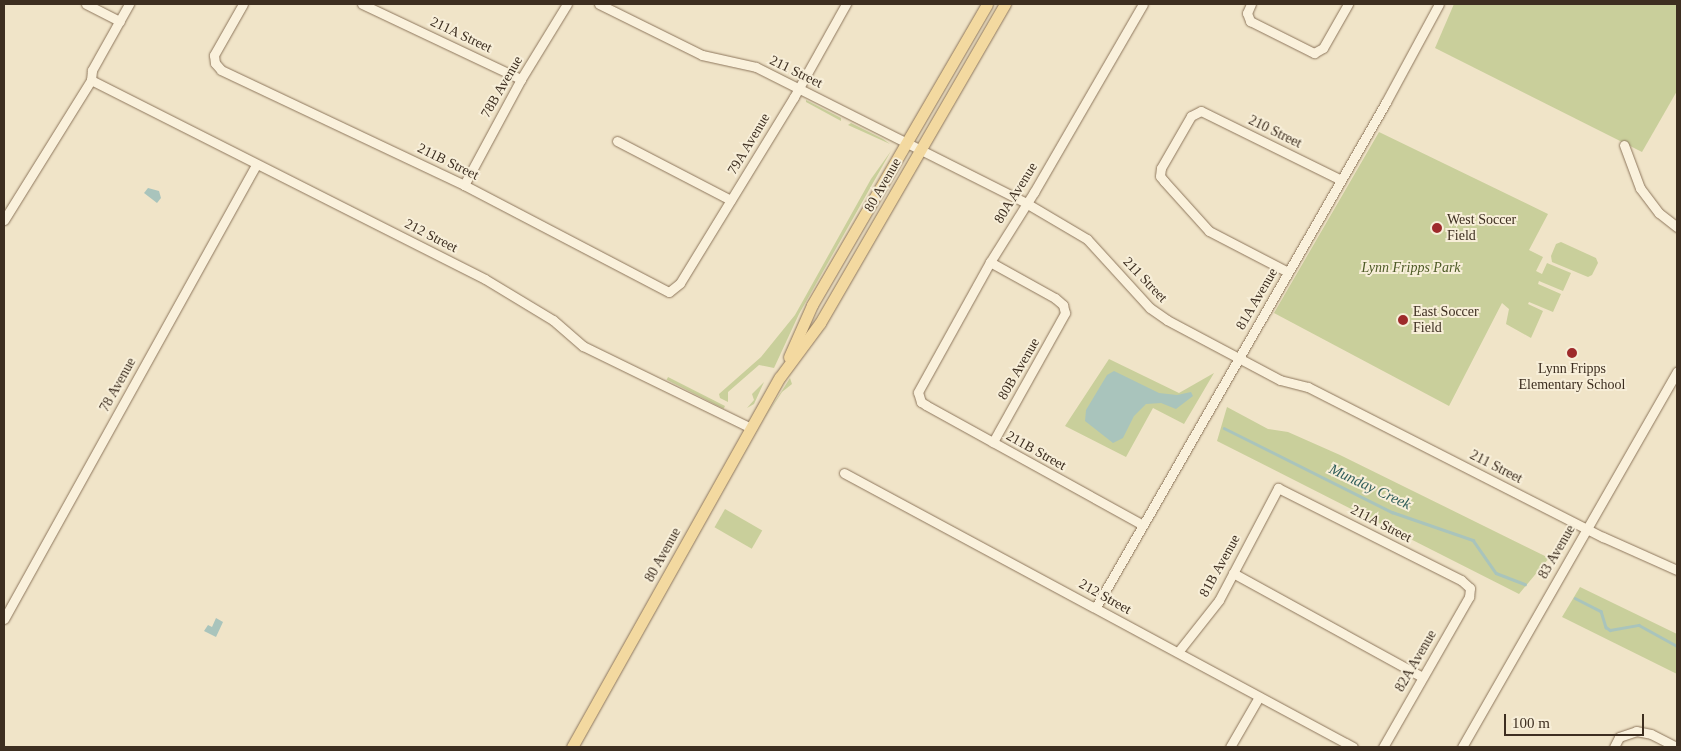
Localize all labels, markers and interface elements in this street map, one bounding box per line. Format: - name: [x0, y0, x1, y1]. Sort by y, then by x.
- street label: 211A Street: [424, 12, 498, 58]
- street label: 78B Avenue: [476, 50, 528, 124]
- street label: 211 Street: [763, 50, 829, 94]
- street label: 79A Avenue: [722, 107, 776, 181]
- street label: 210 Street: [1242, 110, 1308, 154]
- street label: 211B Street: [411, 138, 485, 186]
- street label: 80 Avenue: [859, 152, 907, 218]
- street label: 80A Avenue: [989, 157, 1043, 229]
- place label: West Soccer Field: [1447, 212, 1525, 244]
- street label: 212 Street: [398, 214, 464, 258]
- marker: West Soccer Field: [1431, 222, 1443, 234]
- street label: 211 Street: [1116, 251, 1174, 309]
- park label: Lynn Fripps Park: [1357, 260, 1465, 276]
- street label: 81A Avenue: [1231, 262, 1283, 336]
- place label: East Soccer Field: [1413, 304, 1487, 336]
- marker: East Soccer Field: [1397, 314, 1409, 326]
- street label: 80B Avenue: [993, 332, 1045, 406]
- marker: Lynn Fripps Elementary School: [1566, 347, 1578, 359]
- street label: 78 Avenue: [94, 352, 142, 418]
- place label: Lynn Fripps Elementary School: [1510, 361, 1634, 394]
- street label: 211B Street: [999, 426, 1073, 476]
- street label: 211 Street: [1463, 445, 1529, 489]
- water label: Munday Creek: [1321, 458, 1419, 516]
- street label: 211A Street: [1344, 500, 1418, 548]
- street label: 83 Avenue: [1533, 519, 1581, 585]
- street label: 80 Avenue: [639, 522, 687, 588]
- street label: 81B Avenue: [1194, 529, 1246, 603]
- street label: 212 Street: [1072, 574, 1138, 620]
- street label: 82A Avenue: [1390, 624, 1442, 698]
- scale bar: [1506, 704, 1646, 736]
- text: 100 m: [1512, 715, 1550, 731]

